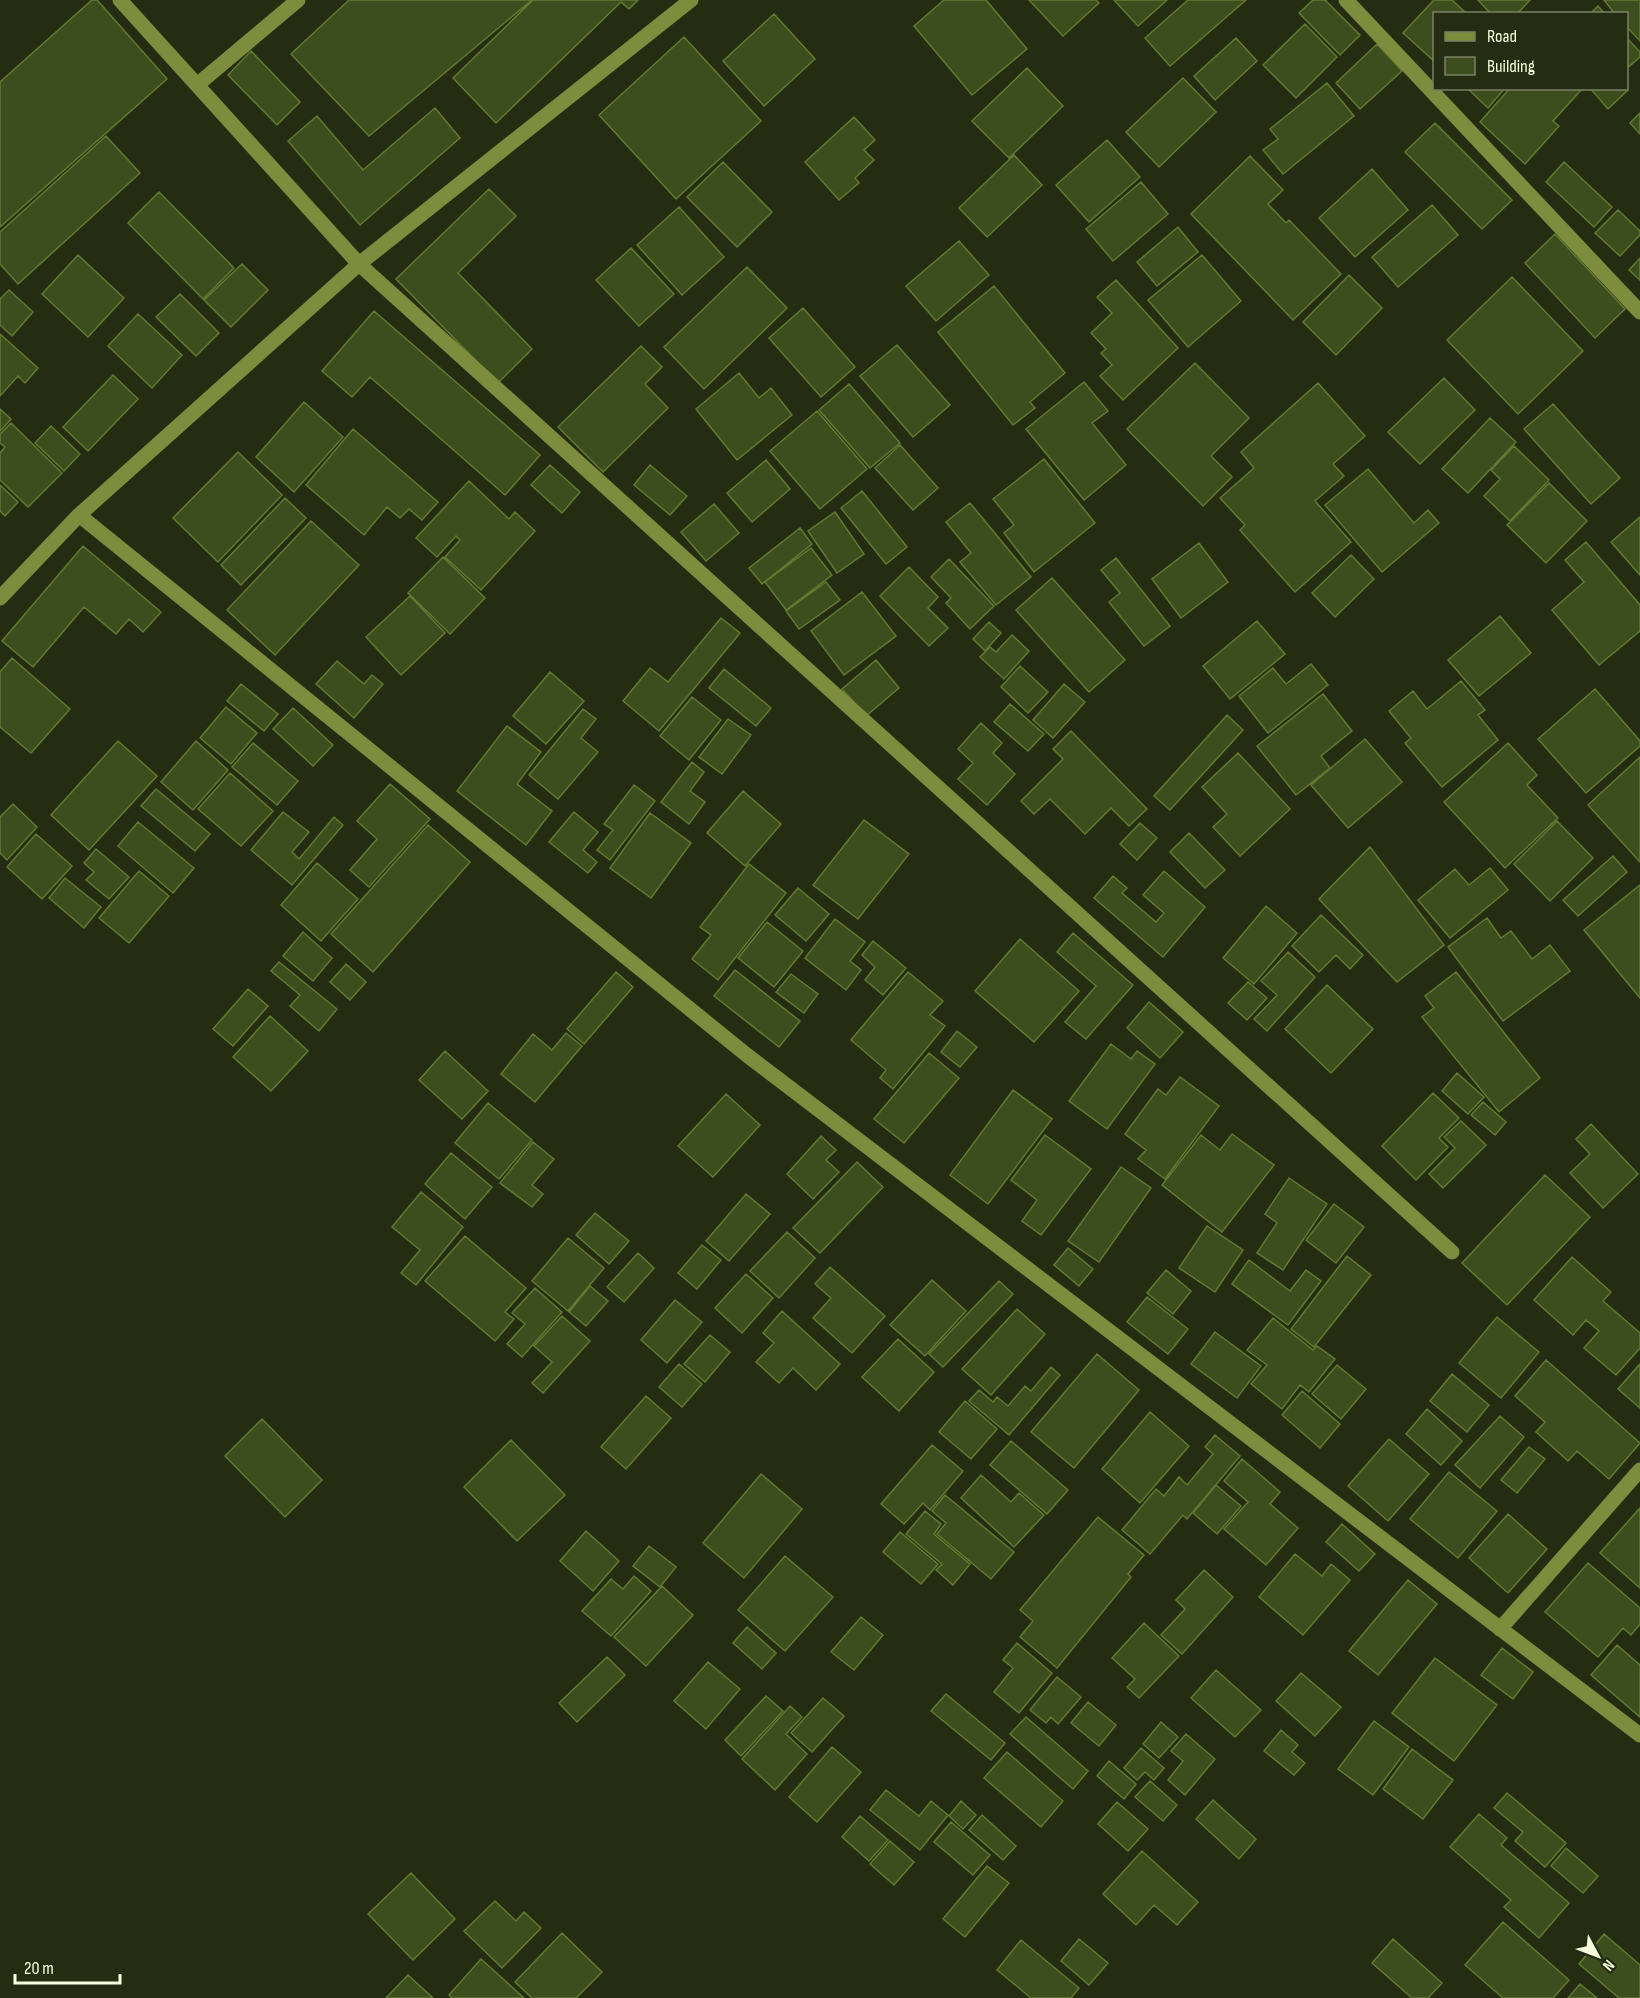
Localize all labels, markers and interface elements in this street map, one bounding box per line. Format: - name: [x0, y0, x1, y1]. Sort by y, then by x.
- legend: [1433, 12, 1628, 90]
- text: Road: [1487, 26, 1517, 47]
- text: Building: [1487, 56, 1535, 77]
- north arrow: [1568, 1926, 1628, 1986]
- scale bar: [15, 1947, 120, 1985]
- text: N: [1598, 1955, 1618, 1974]
- text: 20 m: [24, 1958, 54, 1979]

